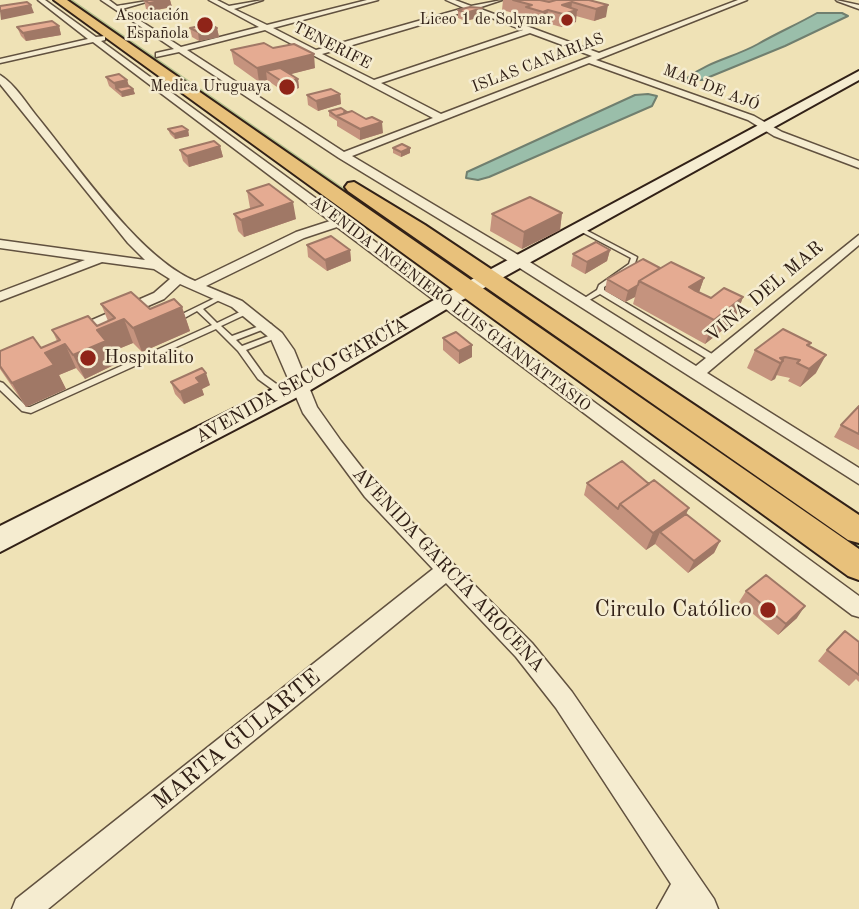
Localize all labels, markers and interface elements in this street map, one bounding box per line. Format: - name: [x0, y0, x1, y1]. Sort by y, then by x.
- place label: Asociación Española: [115, 6, 189, 44]
- place label: Liceo 1 de Solymar: [419, 10, 553, 30]
- marker: Liceo 1 de Solymar: [559, 12, 575, 28]
- marker: Asociación Española: [195, 15, 215, 35]
- street label: TENERIFE: [290, 18, 374, 74]
- street label: ISLAS CANARIAS: [469, 29, 607, 97]
- street label: MAR DE AJÓ: [660, 61, 762, 115]
- place label: Medica Uruguaya: [150, 77, 271, 97]
- marker: Medica Uruguaya: [277, 77, 297, 97]
- street label: AVENIDA INGENIERO LUIS GIANNATTASIO: [306, 192, 594, 416]
- street label: VIÑA DEL MAR: [702, 236, 828, 348]
- street label: AVENIDA SECCO GARCÍA: [192, 313, 412, 449]
- place label: Hospitalito: [104, 347, 194, 369]
- marker: Hospitalito: [78, 348, 98, 368]
- street label: AVENIDA GARCÍA AROCENA: [347, 463, 549, 677]
- place label: Circulo Católico: [594, 596, 752, 624]
- marker: Circulo Católico: [758, 600, 778, 620]
- street label: MARTA GULARTE: [147, 664, 327, 816]

